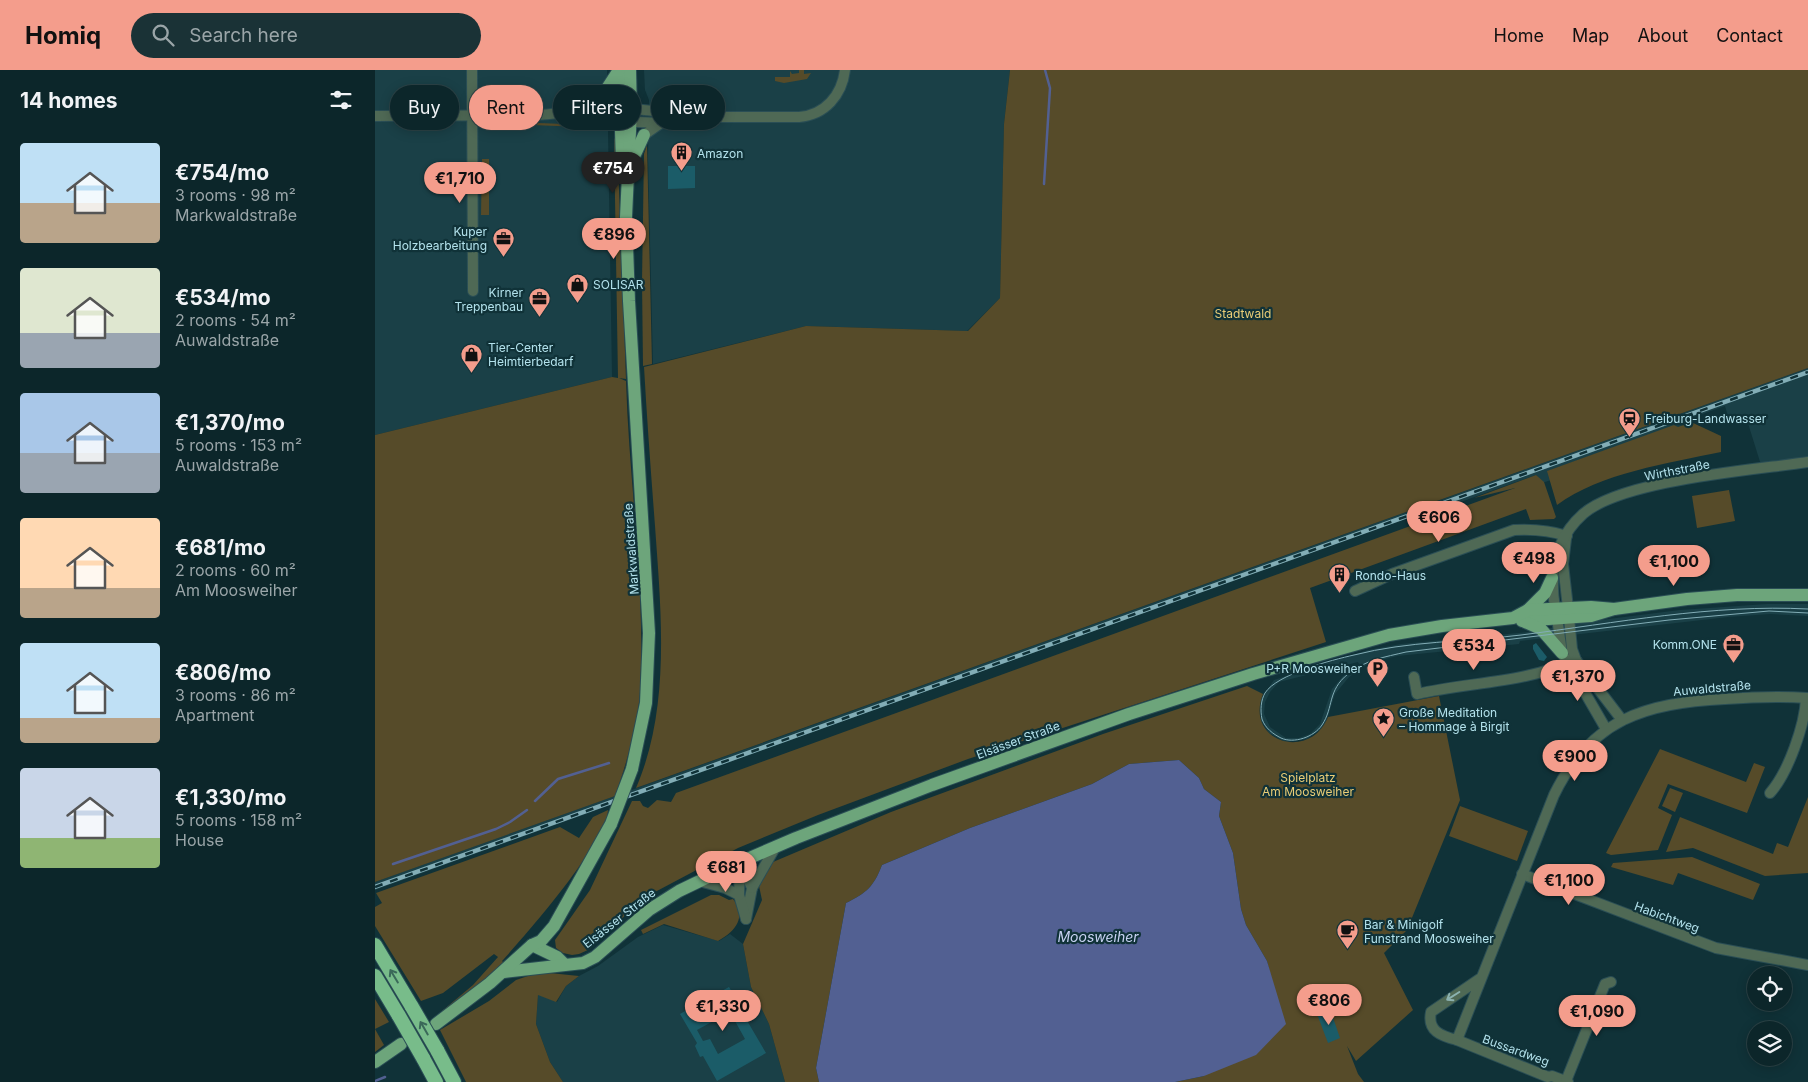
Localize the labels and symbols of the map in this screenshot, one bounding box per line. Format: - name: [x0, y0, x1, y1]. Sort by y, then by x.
- building icon: Amazon: [669, 141, 693, 172]
- place label: Amazon: [697, 146, 743, 161]
- pin: €754: [583, 152, 643, 194]
- pin: €1,710: [419, 162, 501, 204]
- pin: €896: [584, 218, 644, 260]
- place label: Kuper Holzbearbeitung: [393, 224, 487, 253]
- office icon: Kuper Holzbearbeitung: [491, 226, 515, 257]
- shop icon: SOLISAR: [565, 272, 589, 303]
- place label: SOLISAR: [593, 277, 644, 292]
- place label: Kirner Treppenbau: [455, 285, 523, 314]
- office icon: Kirner Treppenbau: [527, 287, 551, 318]
- park label: Stadtwald: [1215, 306, 1271, 321]
- place label: Tier-Center Heimtierbedarf: [488, 340, 574, 369]
- shop icon: Tier-Center Heimtierbedarf: [460, 342, 484, 373]
- station icon: Freiburg-Landwasser: [1617, 406, 1641, 437]
- place label: Freiburg-Landwasser: [1645, 411, 1767, 426]
- street label: Wirthstraße: [1643, 456, 1711, 484]
- pin: €606: [1409, 500, 1469, 543]
- street label: Markwaldstraße: [620, 503, 642, 595]
- pin: €498: [1504, 542, 1564, 584]
- pin: €1,100: [1633, 544, 1715, 587]
- building icon: Rondo-Haus: [1327, 563, 1351, 594]
- place label: Rondo-Haus: [1355, 568, 1426, 583]
- pin: €534: [1444, 628, 1504, 671]
- office icon: Komm.ONE: [1721, 632, 1745, 663]
- place label: Komm.ONE: [1653, 637, 1717, 652]
- parking icon: P+R Moosweiher: [1366, 656, 1390, 687]
- pin: €1,370: [1537, 660, 1619, 702]
- place label: P+R Moosweiher: [1266, 661, 1362, 676]
- street label: Auwaldstraße: [1672, 677, 1752, 699]
- place label: Große Meditation – Hommage à Birgit: [1399, 705, 1509, 734]
- place icon: Große Meditation – Hommage à Birgit: [1371, 707, 1395, 738]
- street label: Elsässer Straße: [974, 718, 1062, 762]
- pin: €900: [1545, 740, 1605, 782]
- park label: Spielplatz Am Moosweiher: [1262, 770, 1354, 799]
- pin: €681: [696, 850, 756, 893]
- pin: €1,100: [1528, 864, 1610, 906]
- street label: Elsässer Straße: [580, 885, 658, 951]
- street label: Habichtweg: [1633, 898, 1701, 936]
- place label: Bar & Minigolf Funstrand Moosweiher: [1364, 917, 1494, 946]
- cafe icon: Bar & Minigolf Funstrand Moosweiher: [1336, 919, 1360, 950]
- water label: Moosweiher: [1057, 928, 1139, 945]
- one-way arrow: [388, 969, 398, 983]
- pin: €806: [1299, 984, 1359, 1026]
- pin: €1,330: [682, 990, 764, 1032]
- one-way arrow: [1447, 991, 1461, 1001]
- pin: €1,090: [1556, 994, 1638, 1037]
- one-way arrow: [419, 1022, 429, 1036]
- street label: Bussardweg: [1481, 1031, 1551, 1069]

